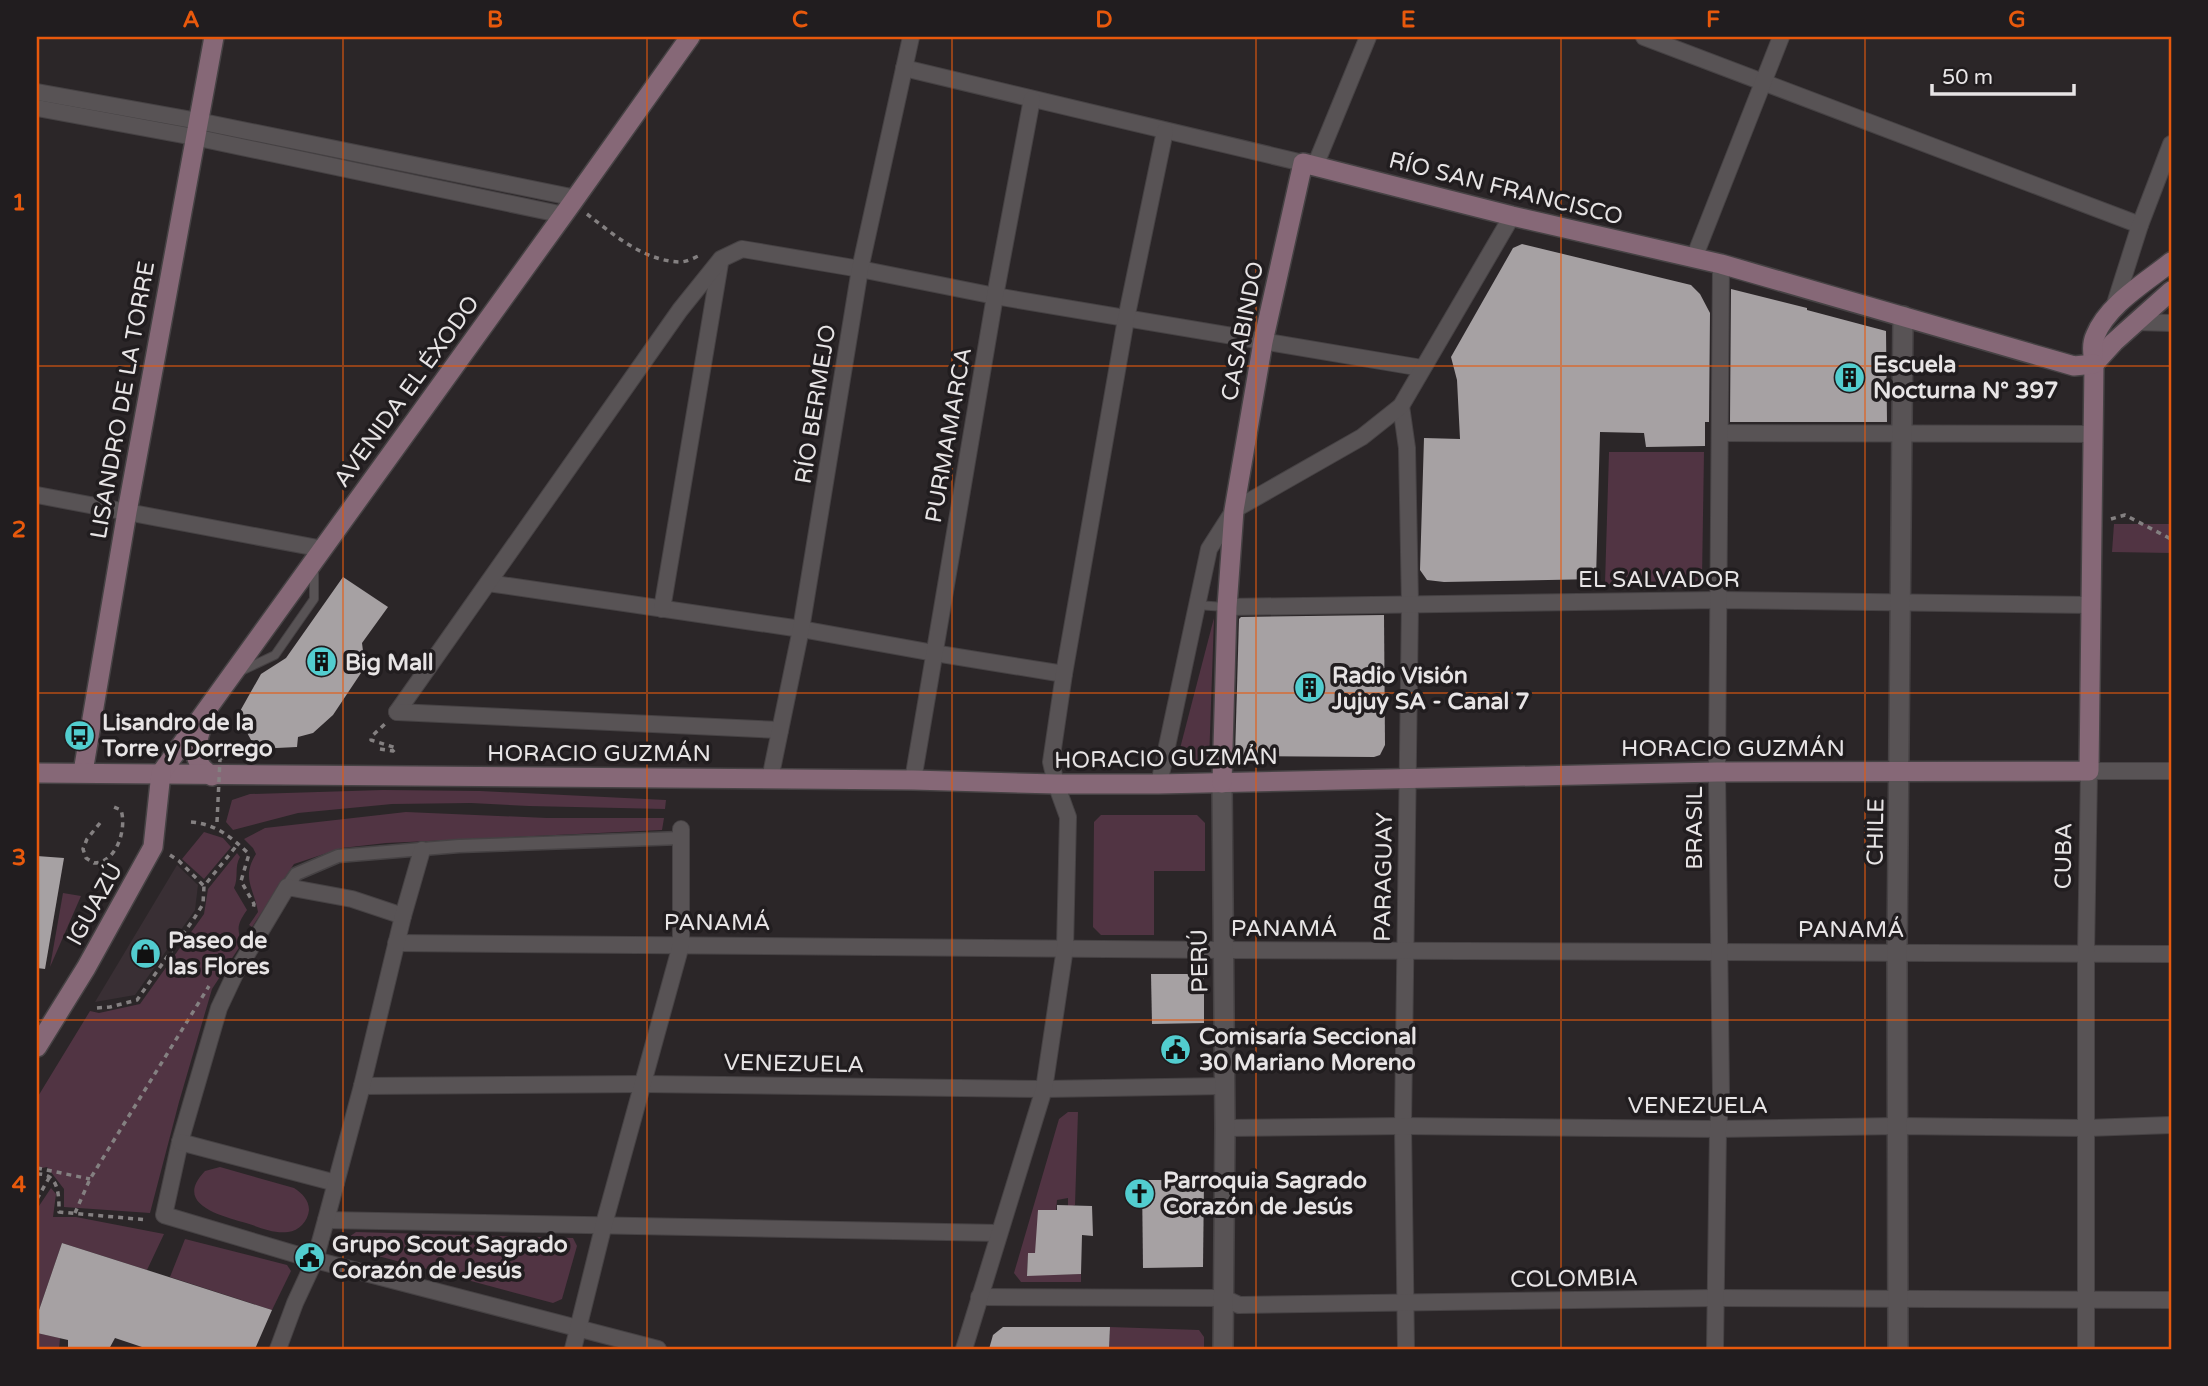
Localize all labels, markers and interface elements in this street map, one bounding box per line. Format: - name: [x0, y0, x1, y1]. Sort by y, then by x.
- text: A: [182, 6, 200, 34]
- text: B: [487, 6, 503, 34]
- text: C: [792, 6, 808, 34]
- text: D: [1095, 6, 1113, 34]
- text: E: [1401, 6, 1415, 34]
- text: F: [1706, 6, 1720, 34]
- text: G: [2008, 6, 2026, 34]
- scale bar: [1932, 52, 2073, 96]
- text: 50 m: [1942, 65, 1993, 90]
- street label: RÍO SAN FRANCISCO: [1386, 146, 1626, 232]
- text: 1: [12, 189, 26, 217]
- street label: LISANDRO DE LA TORRE: [85, 259, 161, 541]
- street label: CASABINDO: [1216, 259, 1270, 403]
- street label: AVENIDA EL ÉXODO: [328, 290, 486, 493]
- street label: RÍO BERMEJO: [790, 323, 842, 486]
- street label: PURMAMARCA: [920, 345, 978, 525]
- place label: Escuela Nocturna N° 397: [1873, 351, 2058, 405]
- building icon: Escuela Nocturna N° 397: [1833, 360, 1867, 394]
- text: 2: [12, 516, 26, 544]
- street label: EL SALVADOR: [1578, 566, 1740, 594]
- building icon: Big Mall: [305, 645, 339, 679]
- place label: Big Mall: [345, 649, 434, 677]
- place label: Radio Visión Jujuy SA - Canal 7: [1331, 662, 1530, 716]
- building icon: Radio Visión Jujuy SA - Canal 7: [1292, 671, 1326, 705]
- place label: Lisandro de la Torre y Dorrego: [101, 709, 273, 763]
- bus stop icon: Lisandro de la Torre y Dorrego: [62, 718, 96, 752]
- street label: HORACIO GUZMÁN: [1621, 735, 1845, 763]
- street label: HORACIO GUZMÁN: [487, 740, 711, 768]
- street label: HORACIO GUZMÁN: [1054, 743, 1278, 775]
- street label: BRASIL: [1681, 786, 1709, 870]
- street label: CHILE: [1861, 798, 1891, 866]
- street label: PARAGUAY: [1369, 812, 1399, 942]
- street label: CUBA: [2049, 823, 2079, 890]
- text: 3: [12, 844, 26, 872]
- street label: IGUAZÚ: [61, 858, 129, 951]
- street label: PANAMÁ: [664, 909, 770, 937]
- street label: PANAMÁ: [1231, 915, 1337, 943]
- street label: PANAMÁ: [1798, 916, 1904, 944]
- place label: Paseo de las Flores: [168, 927, 270, 981]
- street label: PERÚ: [1185, 929, 1215, 993]
- shop icon: Paseo de las Flores: [128, 936, 162, 970]
- place label: Comisaría Seccional 30 Mariano Moreno: [1199, 1023, 1417, 1077]
- public building icon: Comisaría Seccional 30 Mariano Moreno: [1159, 1032, 1193, 1066]
- street label: VENEZUELA: [723, 1049, 864, 1079]
- street label: VENEZUELA: [1628, 1092, 1768, 1120]
- place label: Parroquia Sagrado Corazón de Jesús: [1163, 1167, 1367, 1221]
- text: 4: [12, 1171, 27, 1199]
- church icon: Parroquia Sagrado Corazón de Jesús: [1123, 1176, 1157, 1210]
- place label: Grupo Scout Sagrado Corazón de Jesús: [332, 1231, 568, 1285]
- public building icon: Grupo Scout Sagrado Corazón de Jesús: [292, 1240, 326, 1274]
- street label: COLOMBIA: [1510, 1264, 1638, 1294]

